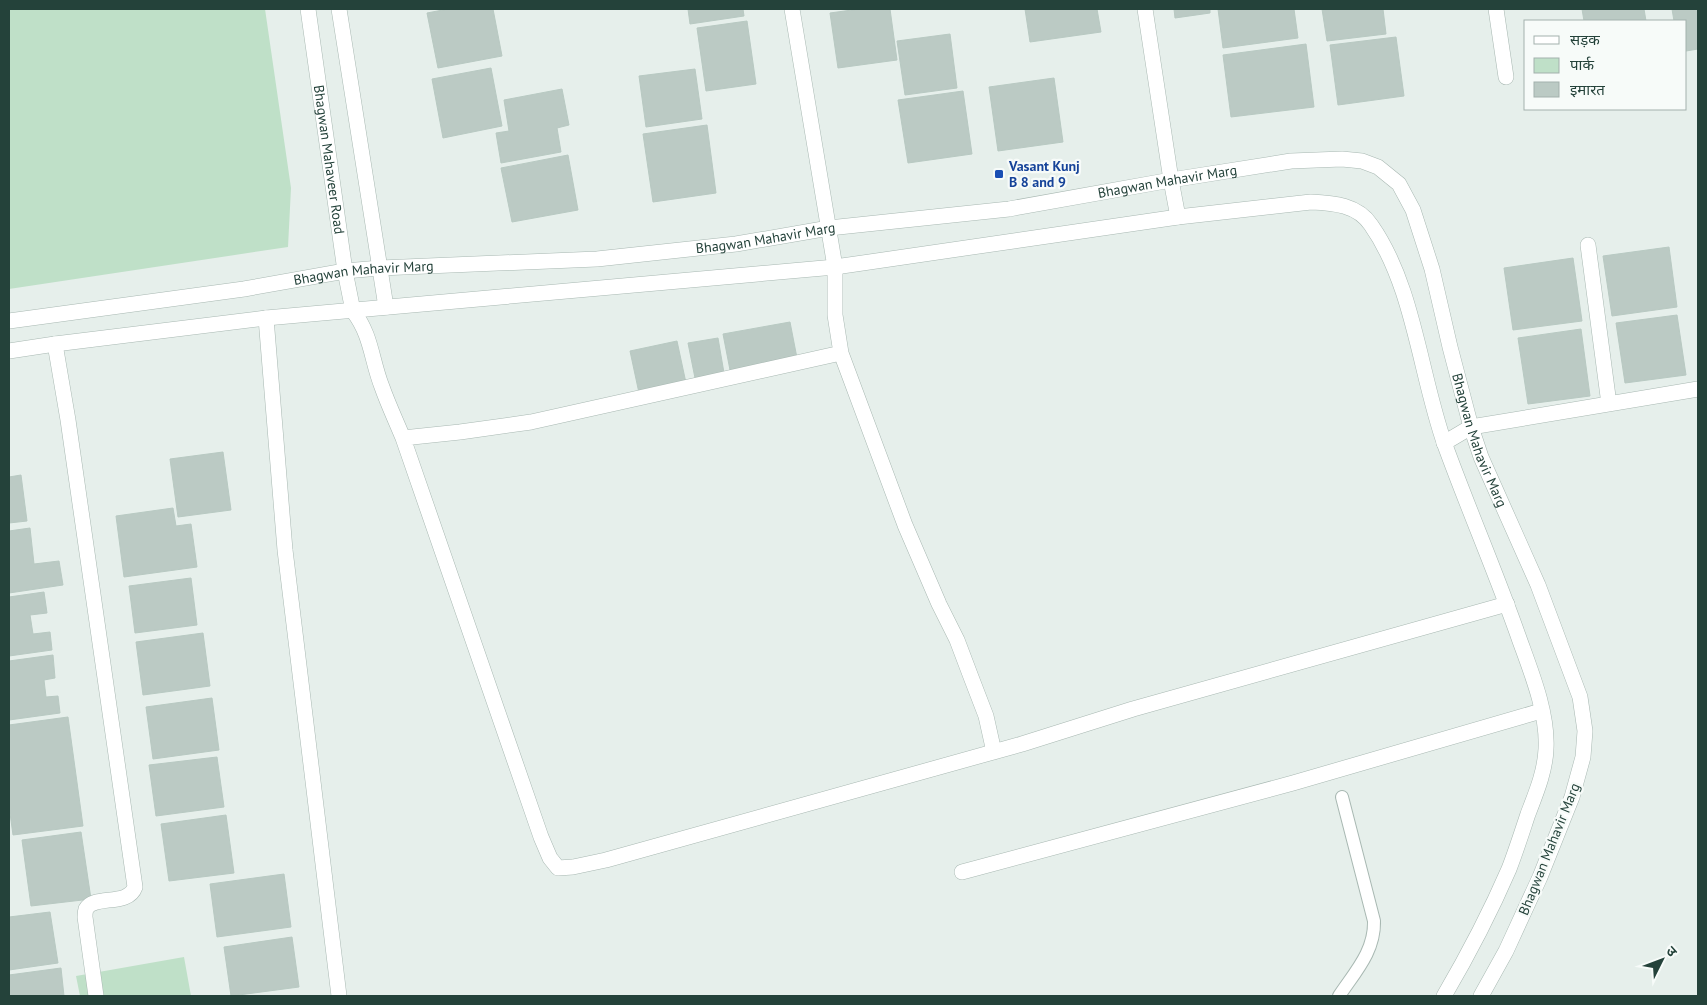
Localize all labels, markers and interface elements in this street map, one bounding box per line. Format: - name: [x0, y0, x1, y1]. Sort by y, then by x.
- legend: [1524, 20, 1687, 110]
- text: सड़क: [1570, 30, 1600, 49]
- text: पार्क: [1570, 55, 1594, 74]
- text: इमारत: [1570, 80, 1605, 99]
- street label: Bhagwan Mahaveer Road: [310, 84, 349, 235]
- place label: Vasant Kunj B 8 and 9: [1008, 157, 1080, 191]
- street label: Bhagwan Mahavir Marg: [1096, 161, 1238, 202]
- marker: Vasant Kunj B 8 and 9: [993, 168, 1005, 180]
- street label: Bhagwan Mahavir Marg: [695, 218, 836, 257]
- street label: Bhagwan Mahavir Marg: [292, 257, 434, 289]
- street label: Bhagwan Mahavir Marg: [1448, 371, 1511, 510]
- street label: Bhagwan Mahavir Marg: [1514, 780, 1584, 918]
- north arrow: [1637, 935, 1687, 985]
- text: उ: [1662, 942, 1682, 961]

